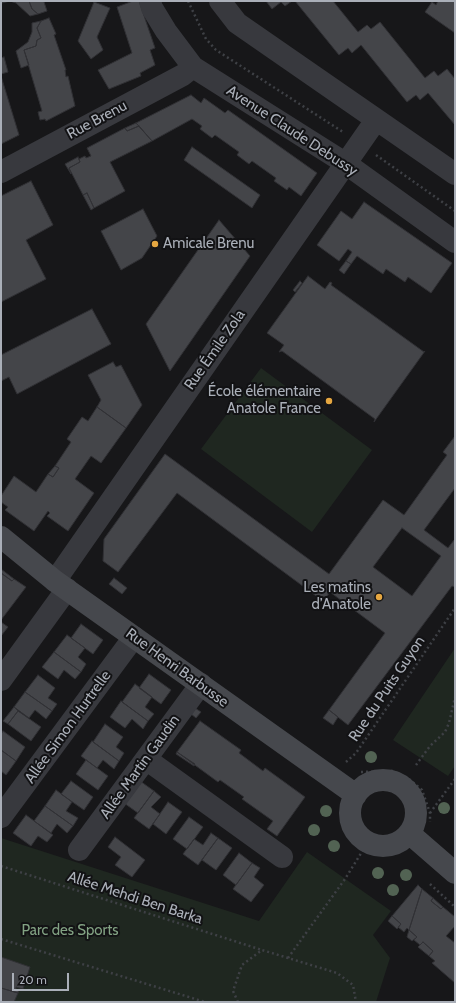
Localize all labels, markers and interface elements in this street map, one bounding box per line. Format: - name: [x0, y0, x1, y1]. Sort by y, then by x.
- street label: Avenue Claude Debussy: [223, 82, 361, 180]
- street label: Rue Brenu: [64, 97, 130, 143]
- place label: Amicale Brenu: [163, 235, 254, 253]
- marker: Amicale Brenu: [150, 239, 160, 249]
- street label: Rue Émile Zola: [181, 307, 249, 393]
- place label: École élémentaire Anatole France: [208, 383, 321, 418]
- marker: École élémentaire Anatole France: [324, 396, 334, 406]
- place label: Les matins d’Anatole: [303, 579, 371, 614]
- marker: Les matins d’Anatole: [374, 592, 384, 602]
- street label: Rue Henri Barbusse: [122, 625, 232, 711]
- street label: Rue du Puits Guyon: [345, 633, 429, 745]
- street label: Allée Simon Hurtrelle: [21, 667, 115, 787]
- street label: Allée Martin Gaudin: [96, 712, 184, 822]
- street label: Allée Mehdi Ben Barka: [65, 868, 205, 928]
- park label: Parc des Sports: [21, 922, 119, 940]
- scale bar: [14, 965, 71, 991]
- text: 20 m: [19, 972, 47, 987]

